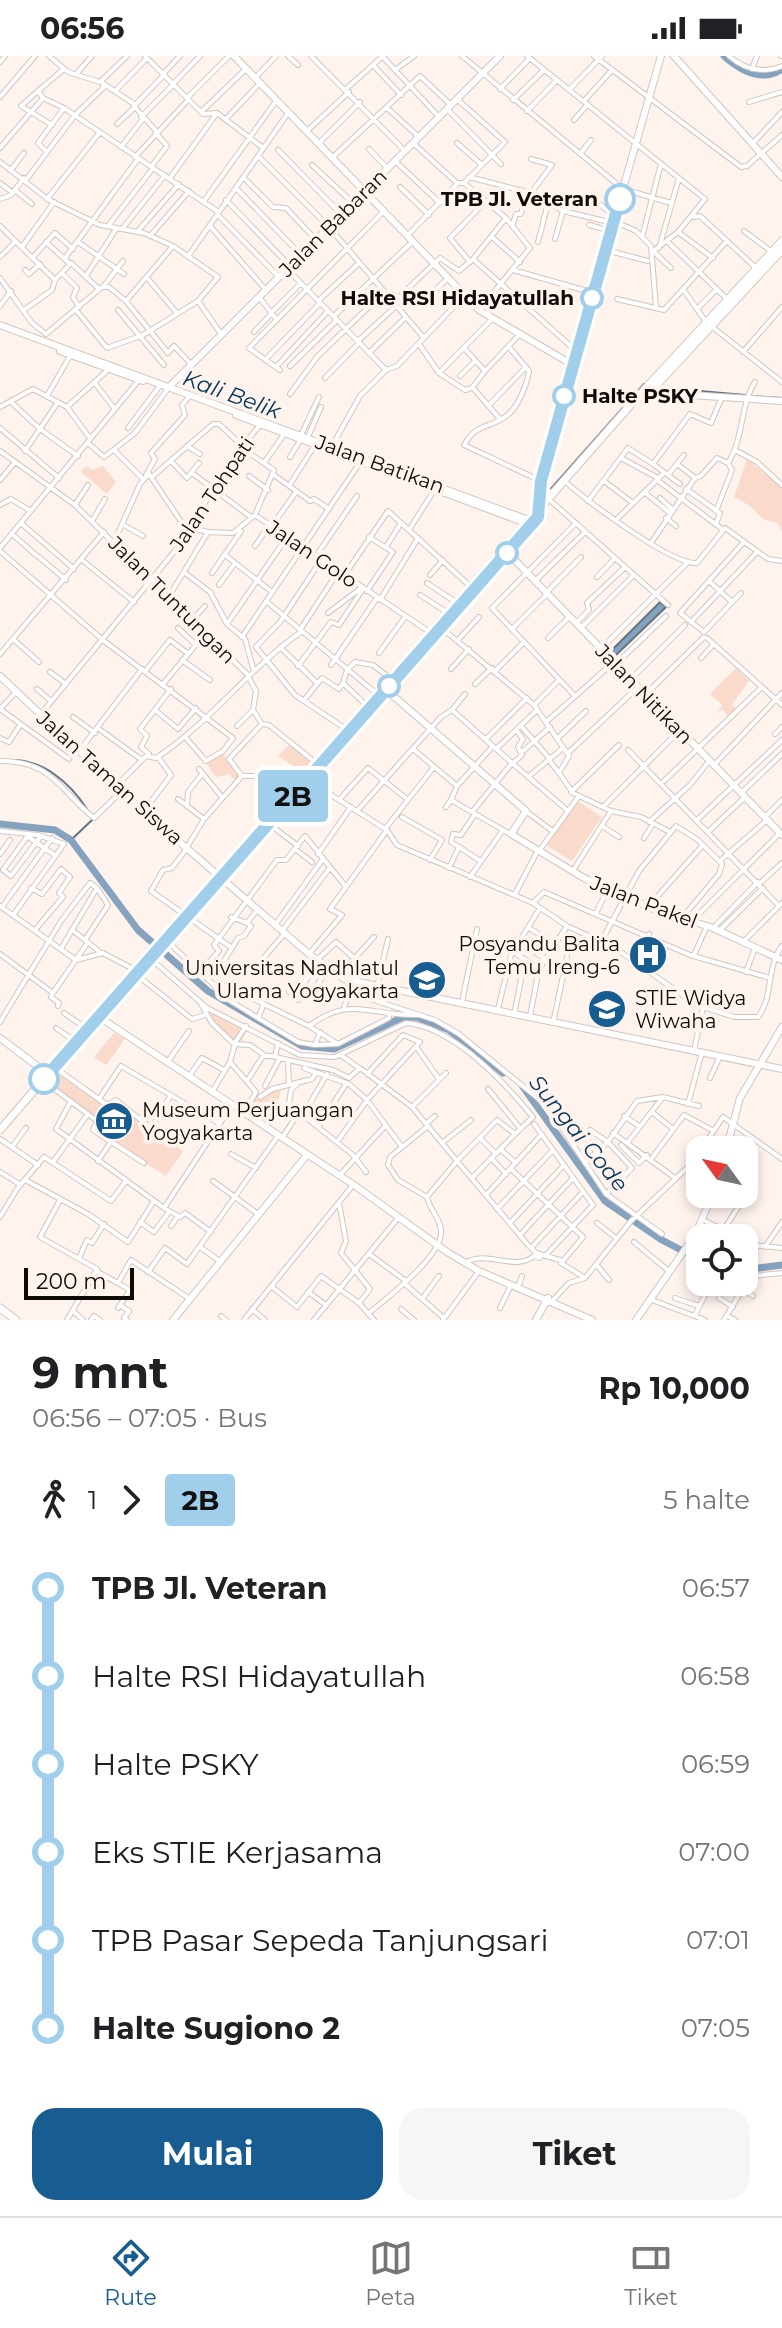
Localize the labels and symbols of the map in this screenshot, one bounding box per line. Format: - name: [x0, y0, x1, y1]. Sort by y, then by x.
- street label: Jalan Babaran: [273, 164, 392, 283]
- marker: TPB Jl. Veteran: [605, 184, 635, 214]
- place label: TPB Jl. Veteran: [441, 187, 598, 211]
- place label: Halte RSI Hidayatullah: [340, 286, 574, 310]
- marker: Halte RSI Hidayatullah: [581, 287, 603, 309]
- water label: Kali Belik: [179, 364, 285, 425]
- place label: Halte PSKY: [582, 384, 698, 408]
- marker: Halte PSKY: [553, 385, 575, 407]
- street label: Jalan Batikan: [311, 429, 448, 498]
- street label: Jalan Tohpati: [164, 432, 259, 557]
- street label: Jalan Golo: [261, 515, 362, 593]
- street label: Jalan Tuntungan: [103, 531, 241, 669]
- unlabelled marker: [496, 542, 518, 564]
- street label: Jalan Nitikan: [590, 638, 698, 749]
- unlabelled marker: [378, 675, 400, 697]
- street label: Jalan Taman Siswa: [31, 705, 188, 850]
- line badge: 2B: [257, 770, 329, 822]
- street label: Jalan Pakel: [586, 870, 701, 933]
- place label: Posyandu Balita Temu Ireng-6: [459, 932, 620, 979]
- hospital icon: Posyandu Balita Temu Ireng-6: [627, 934, 669, 976]
- place label: Universitas Nadhlatul Ulama Yogyakarta: [185, 956, 399, 1003]
- school or university icon: Universitas Nadhlatul Ulama Yogyakarta: [406, 959, 448, 1001]
- place label: STIE Widya Wiwaha: [635, 986, 746, 1033]
- school or university icon: STIE Widya Wiwaha: [586, 988, 628, 1030]
- unlabelled marker: [29, 1064, 59, 1094]
- water label: Sungai Code: [523, 1070, 634, 1197]
- place label: Museum Perjuangan Yogyakarta: [142, 1098, 354, 1145]
- museum icon: Museum Perjuangan Yogyakarta: [93, 1100, 135, 1142]
- north arrow: [686, 1136, 758, 1208]
- scale bar: [24, 1264, 134, 1300]

